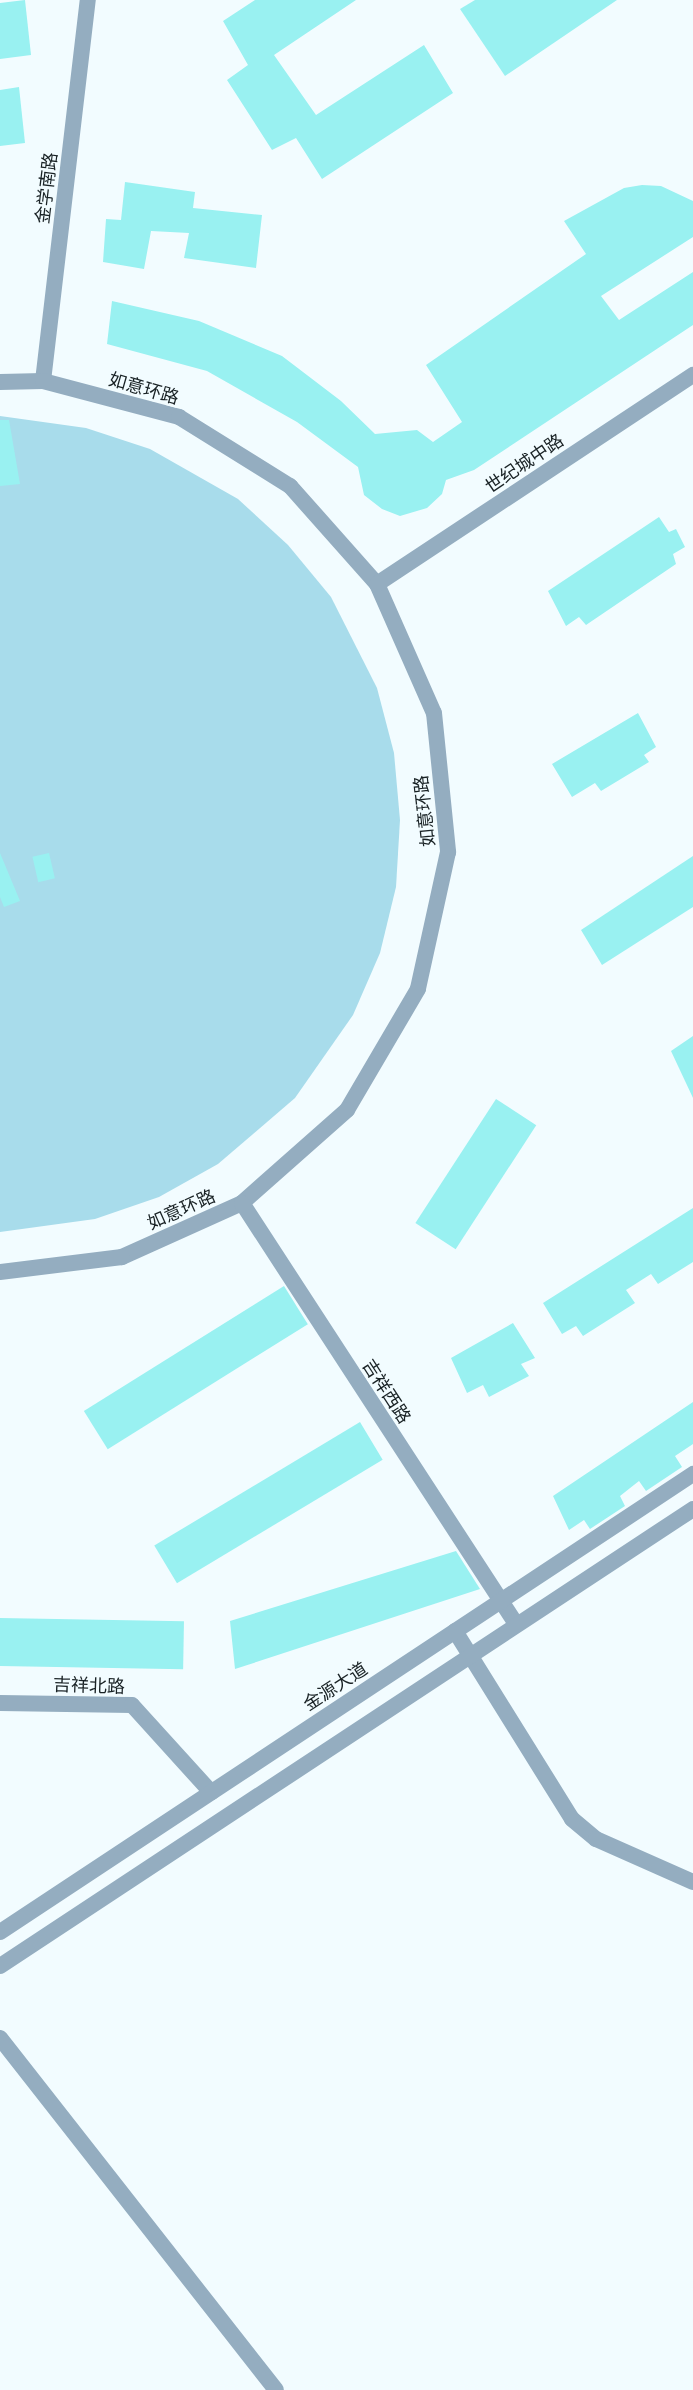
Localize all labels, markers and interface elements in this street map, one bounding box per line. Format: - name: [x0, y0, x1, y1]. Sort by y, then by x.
- street label: 金学南路: [31, 151, 61, 225]
- street label: 如意环路: [106, 368, 182, 408]
- street label: 世纪城中路: [481, 429, 567, 497]
- street label: 如意环路: [409, 774, 439, 848]
- street label: 如意环路: [144, 1184, 218, 1234]
- street label: 吉祥西路: [358, 1355, 416, 1427]
- street label: 金源大道: [299, 1657, 371, 1715]
- street label: 吉祥北路: [53, 1673, 125, 1697]

